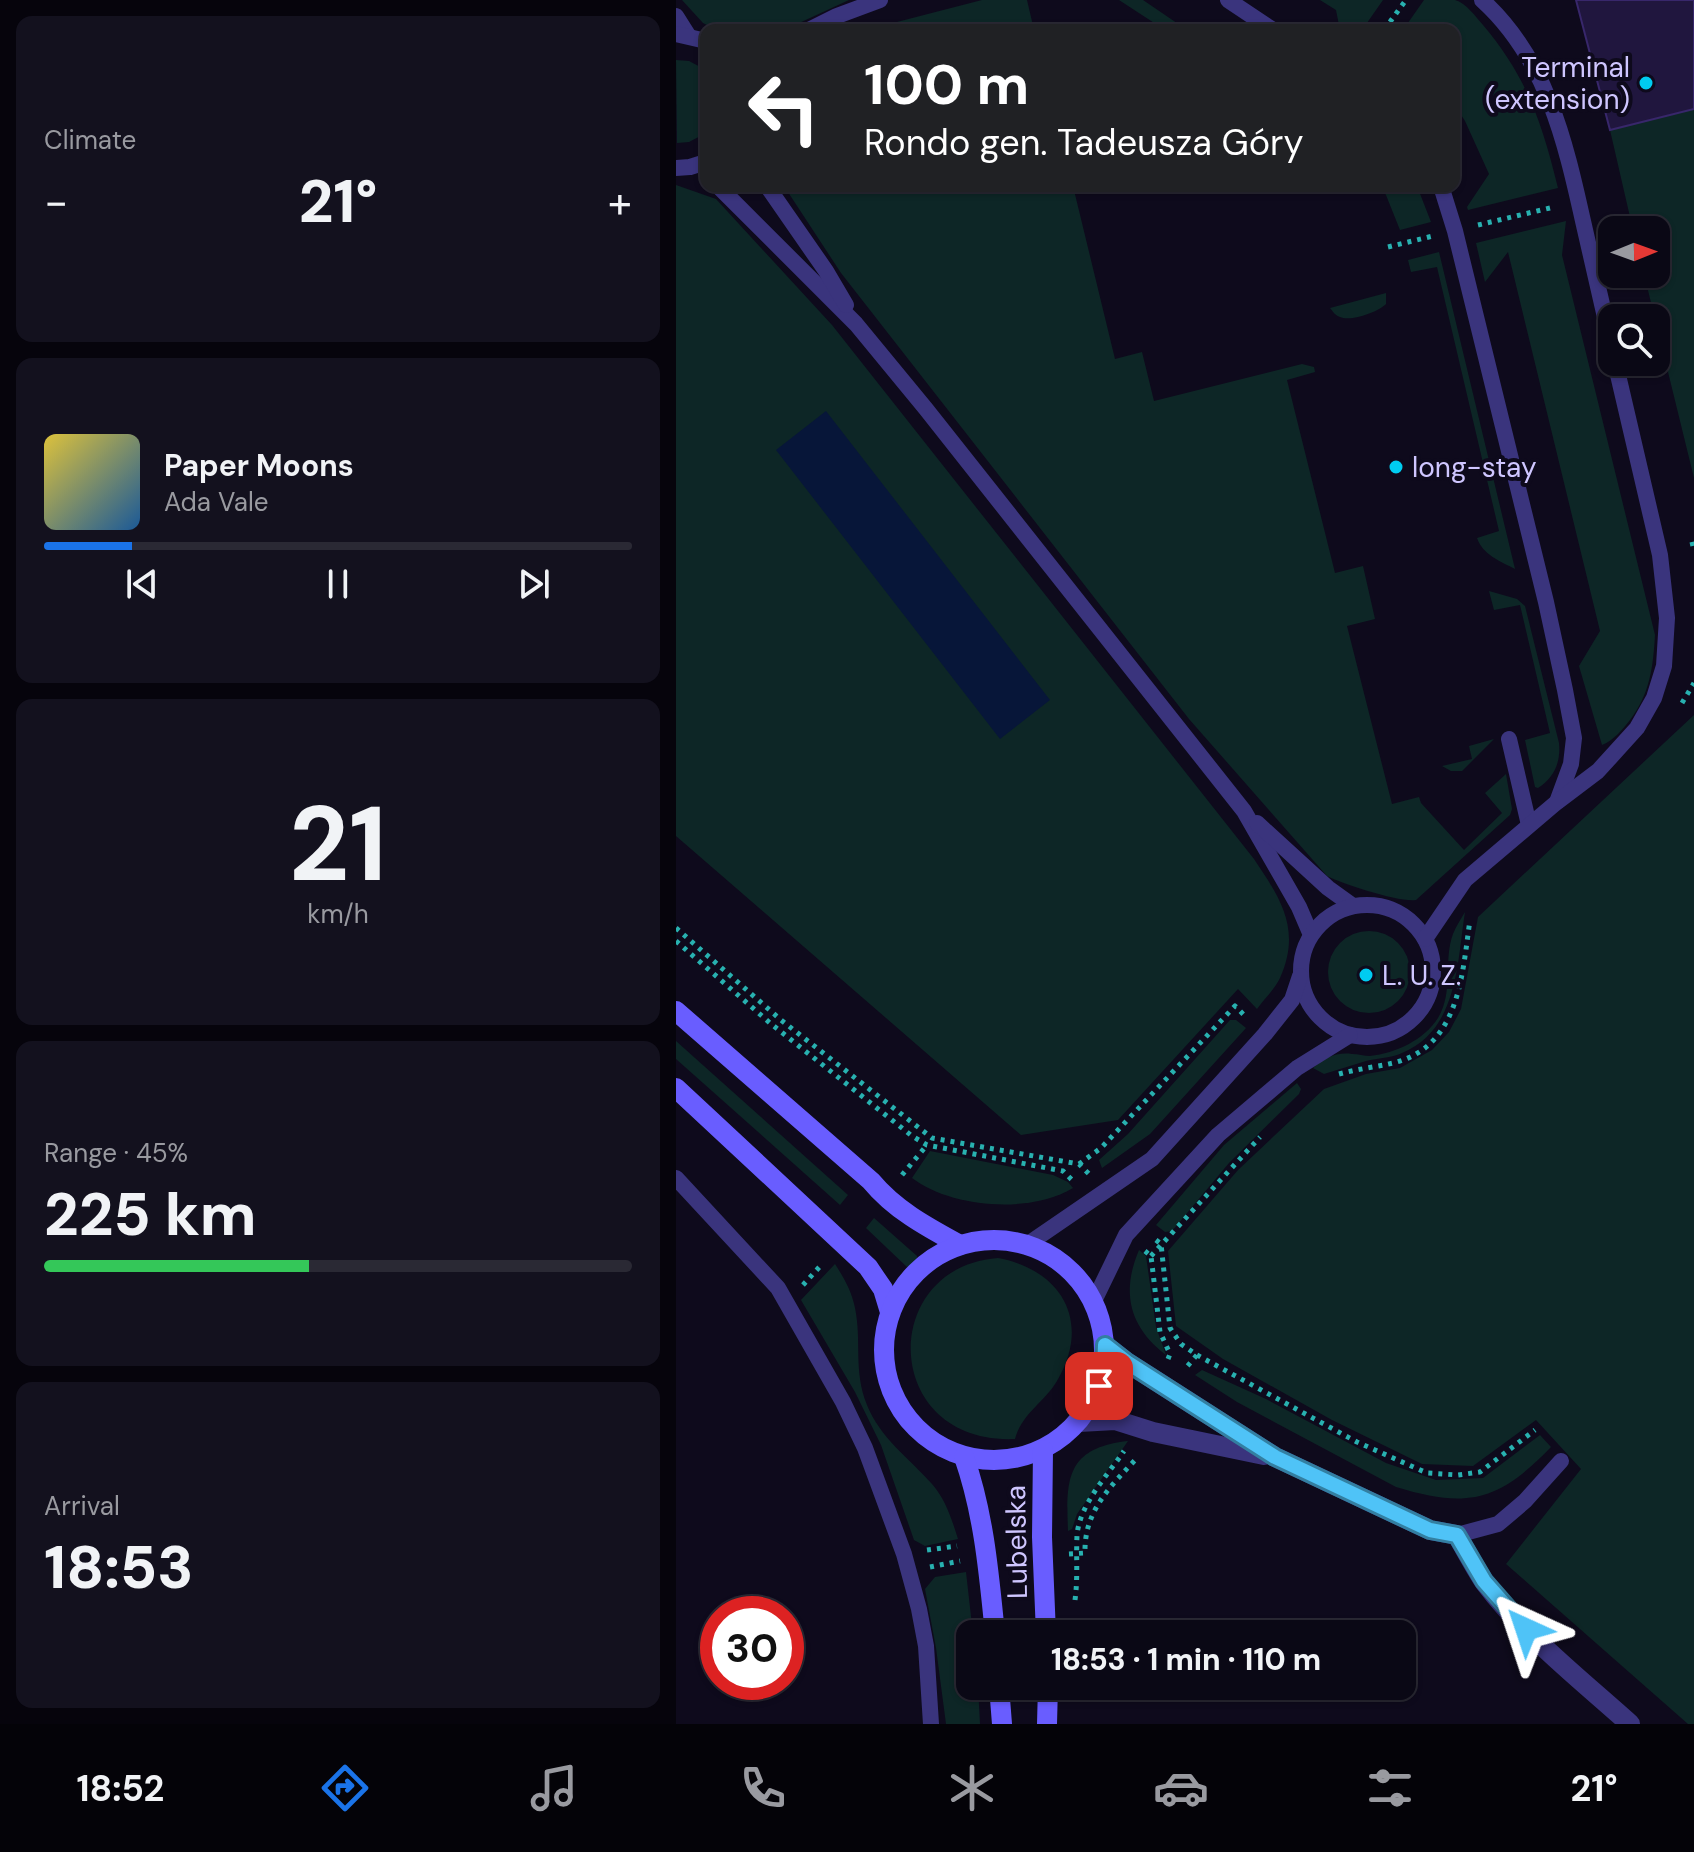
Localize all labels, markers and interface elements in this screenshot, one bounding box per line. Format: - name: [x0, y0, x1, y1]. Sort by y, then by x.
- text: 100 m: [864, 48, 1029, 121]
- place label: Terminal (extension): [1485, 49, 1630, 118]
- icon: left: [732, 56, 836, 160]
- marker: Terminal (extension): [1637, 74, 1655, 92]
- text: Rondo gen. Tadeusza Góry: [864, 119, 1303, 166]
- text: Climate: [44, 123, 136, 157]
- text: 21°: [299, 162, 377, 241]
- text: −: [44, 173, 68, 231]
- text: +: [608, 173, 632, 231]
- north arrow: [1598, 216, 1670, 288]
- map controls: [1598, 216, 1670, 376]
- button: search: [1598, 304, 1670, 376]
- text: Paper Moons: [164, 446, 354, 485]
- place label: long-stay: [1412, 449, 1537, 486]
- marker: long-stay: [1387, 458, 1405, 476]
- text: Ada Vale: [164, 485, 269, 519]
- icon: previous: [120, 562, 164, 606]
- icon: pause: [316, 562, 360, 606]
- icon: next: [512, 562, 556, 606]
- text: 21: [289, 777, 387, 912]
- text: km/h: [307, 897, 369, 931]
- place label: L. U. Z.: [1382, 957, 1461, 994]
- marker: L. U. Z.: [1357, 966, 1375, 984]
- text: Range · 45%: [44, 1136, 188, 1170]
- text: 225 km: [44, 1175, 257, 1254]
- pin: [1065, 1352, 1133, 1420]
- icon: arrive: [1077, 1364, 1121, 1408]
- street label: Lubelska: [997, 1485, 1036, 1599]
- text: Arrival: [44, 1489, 120, 1523]
- text: 18:53: [44, 1528, 193, 1607]
- position arrow: [1484, 1587, 1568, 1671]
- speed limit sign: 30: [700, 1596, 804, 1700]
- text: 18:53 · 1 min · 110 m: [1051, 1640, 1321, 1679]
- icon: directions: [317, 1760, 373, 1816]
- icon: music: [526, 1760, 582, 1816]
- icon: phone: [735, 1760, 791, 1816]
- icon: climate: [944, 1760, 1000, 1816]
- icon: car: [1153, 1760, 1209, 1816]
- icon: filters: [1362, 1760, 1418, 1816]
- text: 18:52: [76, 1765, 164, 1812]
- text: 21°: [1571, 1765, 1617, 1812]

